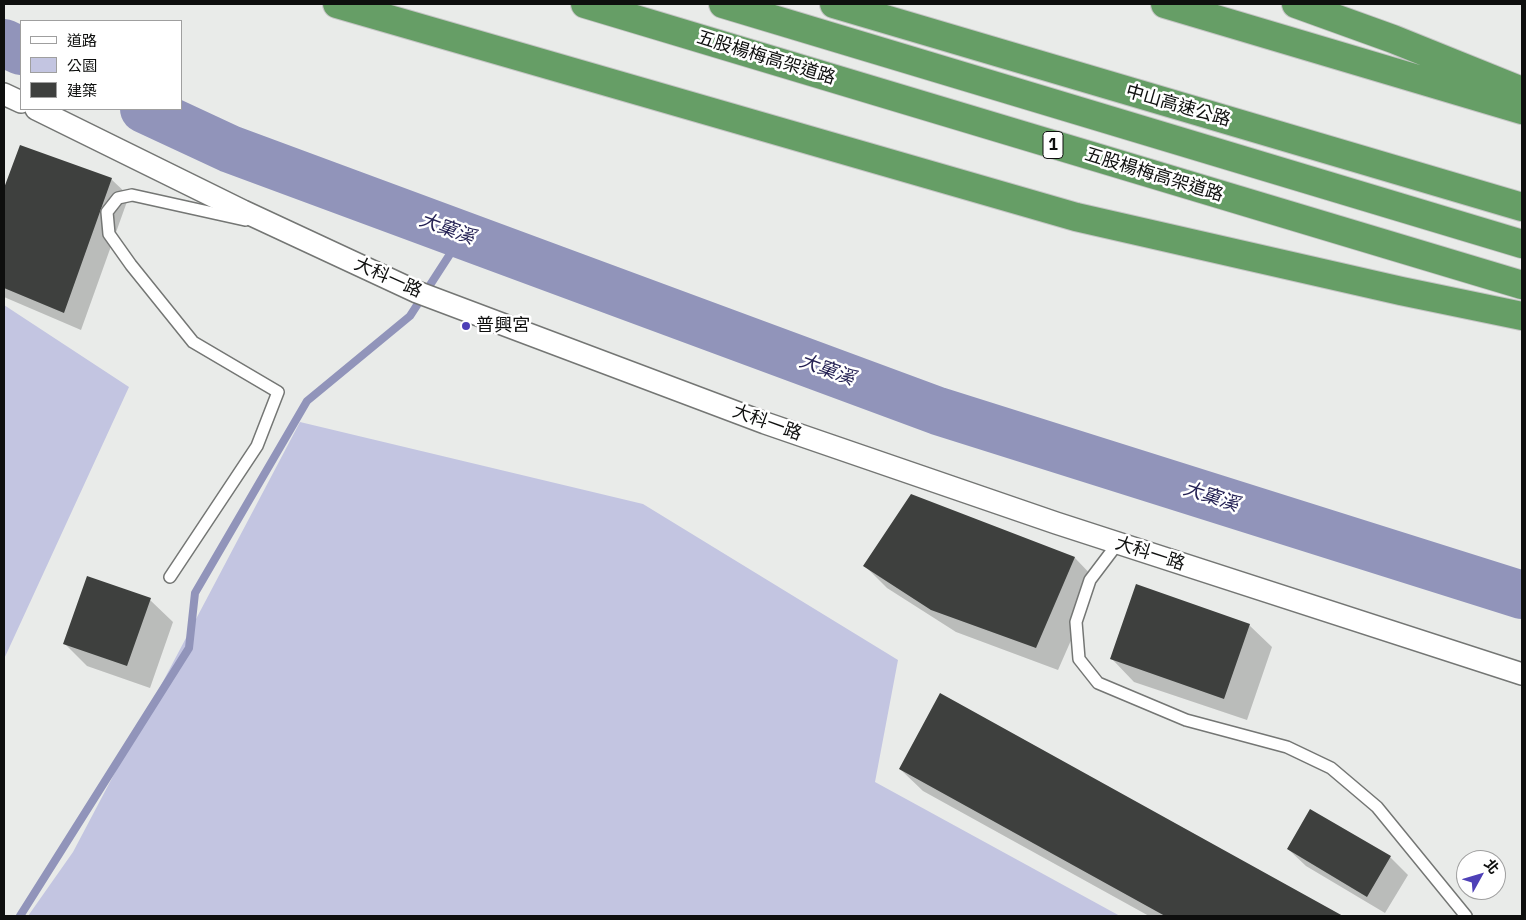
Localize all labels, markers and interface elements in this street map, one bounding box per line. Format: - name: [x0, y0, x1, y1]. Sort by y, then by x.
- legend: [20, 20, 182, 110]
- street label: 五股楊梅高架道路: [694, 27, 838, 89]
- text: 道路: [67, 31, 97, 50]
- text: 公園: [67, 56, 97, 75]
- text: 建築: [67, 81, 97, 100]
- street label: 中山高速公路: [1123, 81, 1233, 131]
- road number: 1: [1043, 132, 1063, 158]
- street label: 五股楊梅高架道路: [1082, 144, 1226, 206]
- water label: 大窠溪: [416, 209, 478, 249]
- street label: 大科一路: [351, 253, 425, 303]
- place label: 普興宮: [476, 315, 530, 337]
- marker: 普興宮: [460, 320, 472, 332]
- water label: 大窠溪: [796, 350, 858, 390]
- street label: 大科一路: [729, 401, 805, 445]
- water label: 大窠溪: [1180, 477, 1242, 517]
- street label: 大科一路: [1112, 533, 1188, 575]
- north arrow: [1456, 850, 1506, 900]
- text: 北: [1480, 855, 1503, 877]

